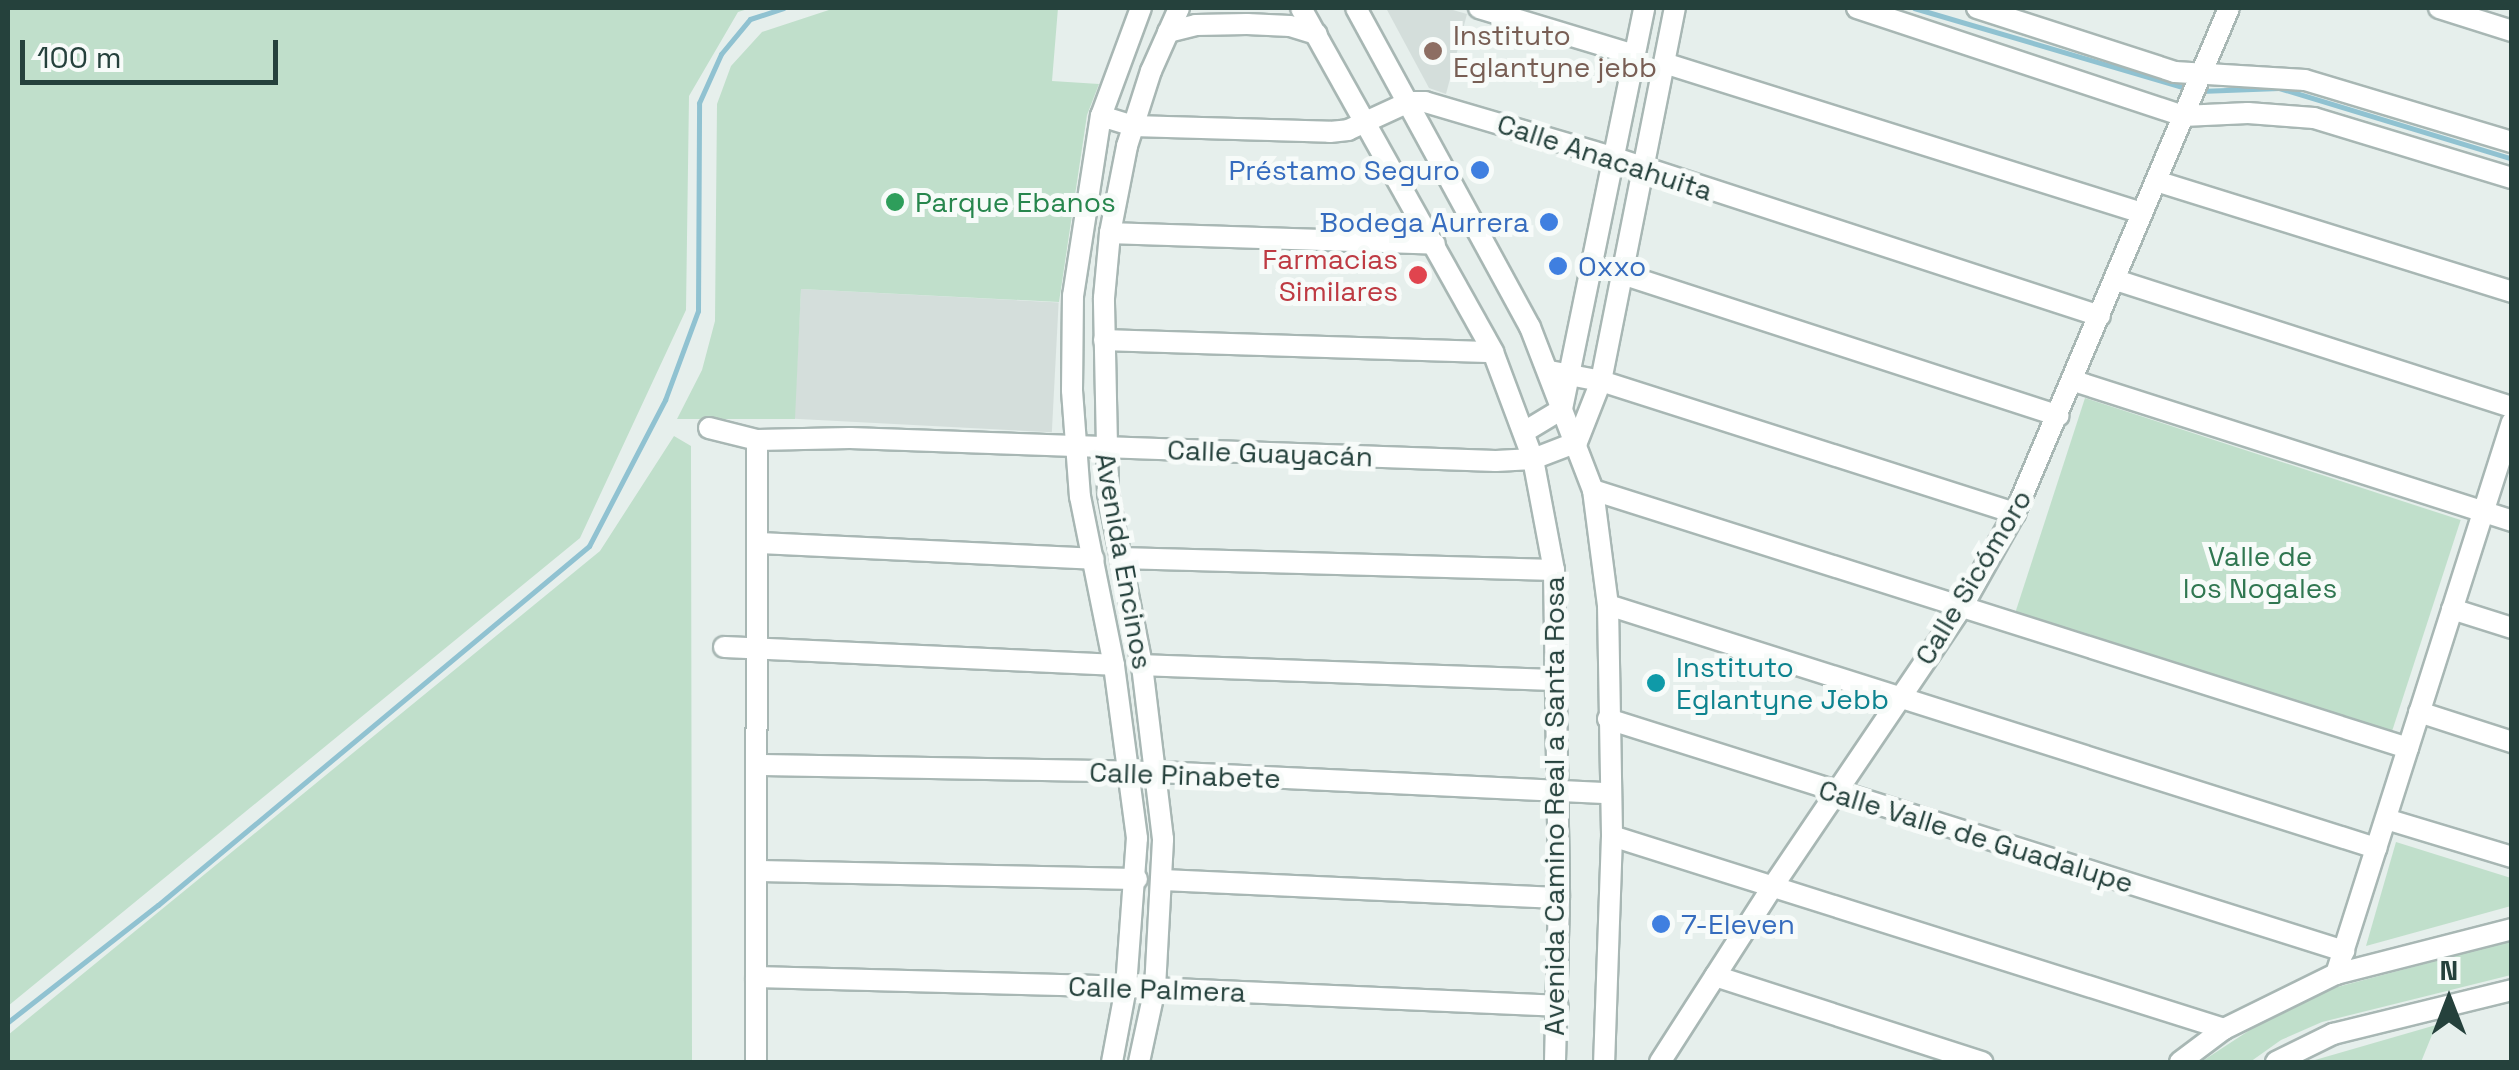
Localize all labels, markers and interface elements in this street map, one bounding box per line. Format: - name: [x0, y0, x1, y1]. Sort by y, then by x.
- place label: Instituto Eglantyne jebb: [1453, 18, 1657, 84]
- scale bar: [25, 20, 282, 82]
- text: 100 m: [37, 38, 122, 77]
- marker: Instituto Eglantyne jebb: [1422, 40, 1444, 62]
- street label: Calle Anacahuita: [1493, 106, 1717, 208]
- place label: Préstamo Seguro: [1228, 153, 1460, 187]
- marker: Préstamo Seguro: [1469, 159, 1491, 181]
- place label: Parque Ebanos: [915, 185, 1116, 219]
- marker: Parque Ebanos: [884, 191, 906, 213]
- place label: Bodega Aurrera: [1319, 205, 1529, 239]
- marker: Bodega Aurrera: [1538, 211, 1560, 233]
- place label: Farmacias Similares: [1262, 242, 1398, 308]
- place label: Oxxo: [1578, 249, 1646, 283]
- marker: Oxxo: [1547, 255, 1569, 277]
- marker: Farmacias Similares: [1407, 264, 1429, 286]
- street label: Calle Guayacán: [1167, 433, 1373, 473]
- street label: Avenida Encinos: [1088, 450, 1160, 672]
- street label: Calle Sicómoro: [1908, 483, 2038, 671]
- park label: Valle de los Nogales: [2183, 539, 2337, 605]
- street label: Avenida Camino Real a Santa Rosa: [1537, 576, 1571, 1036]
- place label: Instituto Eglantyne Jebb: [1676, 650, 1889, 716]
- marker: Instituto Eglantyne Jebb: [1645, 672, 1667, 694]
- street label: Calle Pinabete: [1089, 755, 1281, 795]
- street label: Calle Valle de Guadalupe: [1815, 772, 2137, 900]
- place label: 7-Eleven: [1681, 907, 1795, 941]
- marker: 7-Eleven: [1650, 913, 1672, 935]
- north arrow: [2399, 950, 2499, 1050]
- text: N: [2440, 952, 2458, 988]
- street label: Calle Palmera: [1068, 969, 1246, 1009]

